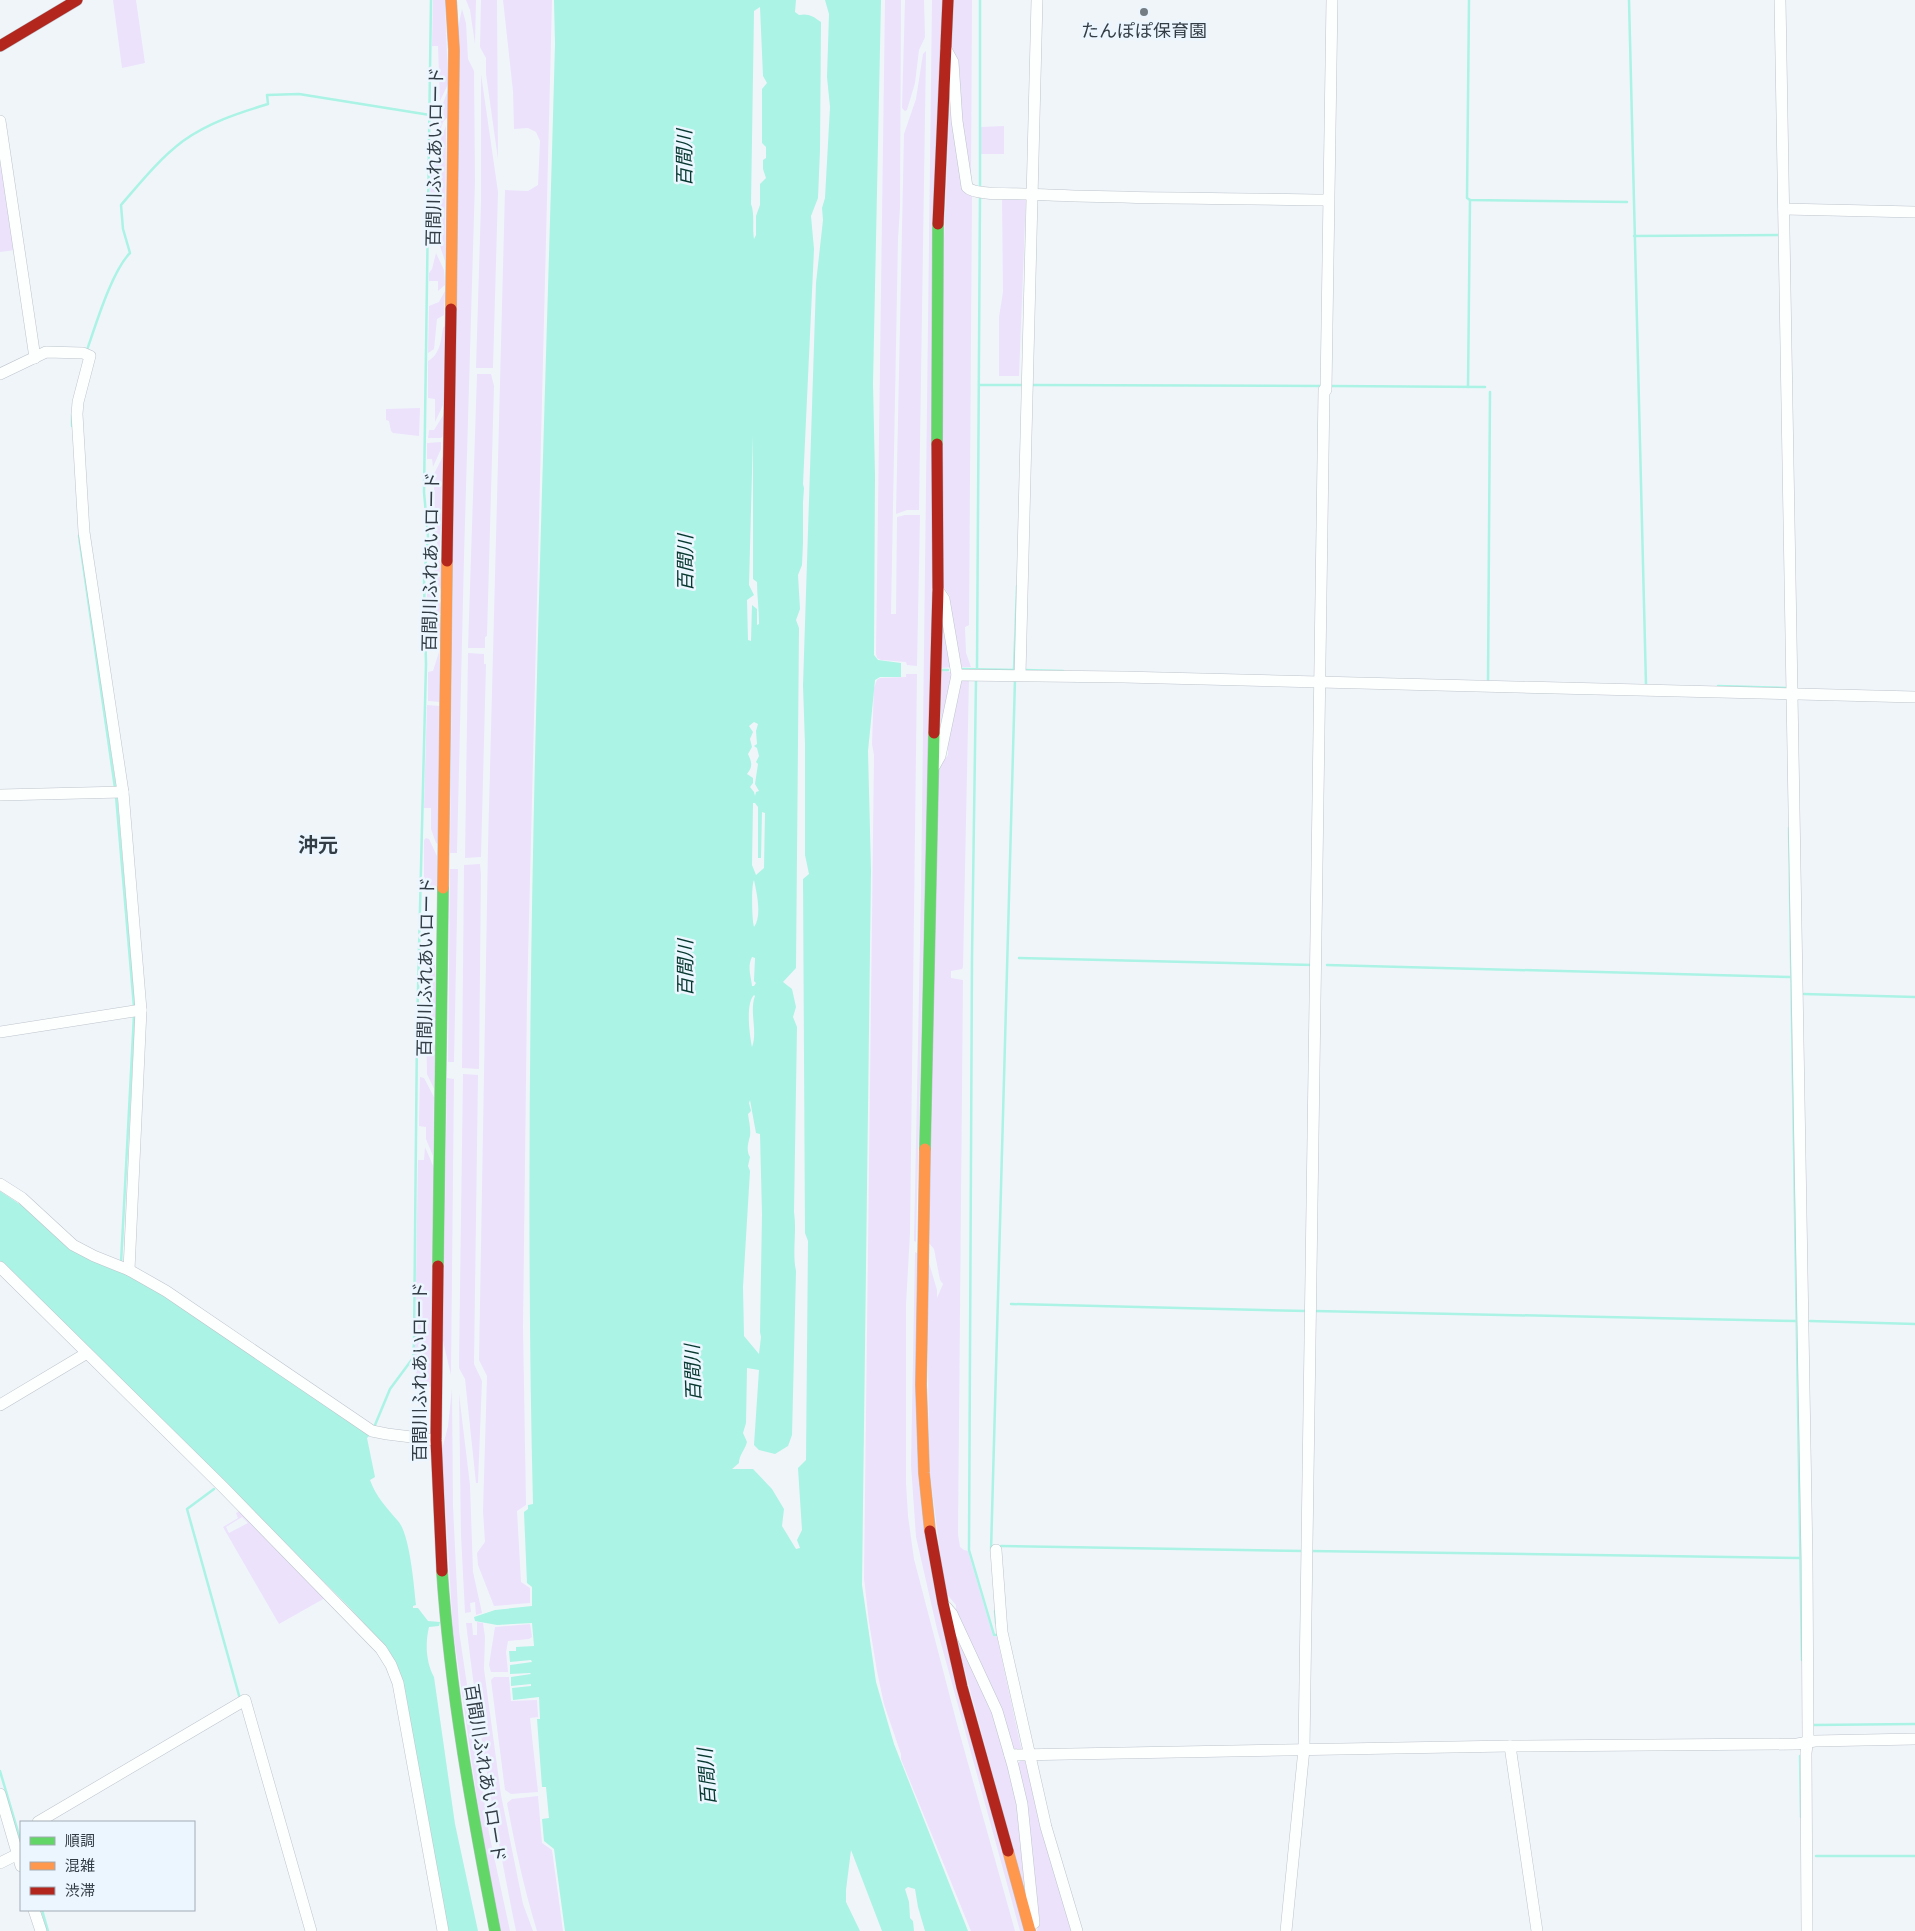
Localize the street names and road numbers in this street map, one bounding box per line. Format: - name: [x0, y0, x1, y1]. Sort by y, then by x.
- street label: 百間川ふれあいロード: [422, 67, 448, 247]
- street label: 百間川ふれあいロード: [418, 472, 444, 652]
- street label: 百間川ふれあいロード: [413, 877, 439, 1057]
- street label: 百間川ふれあいロード: [409, 1282, 431, 1462]
- street label: 百間川ふれあいロード: [460, 1682, 510, 1864]

